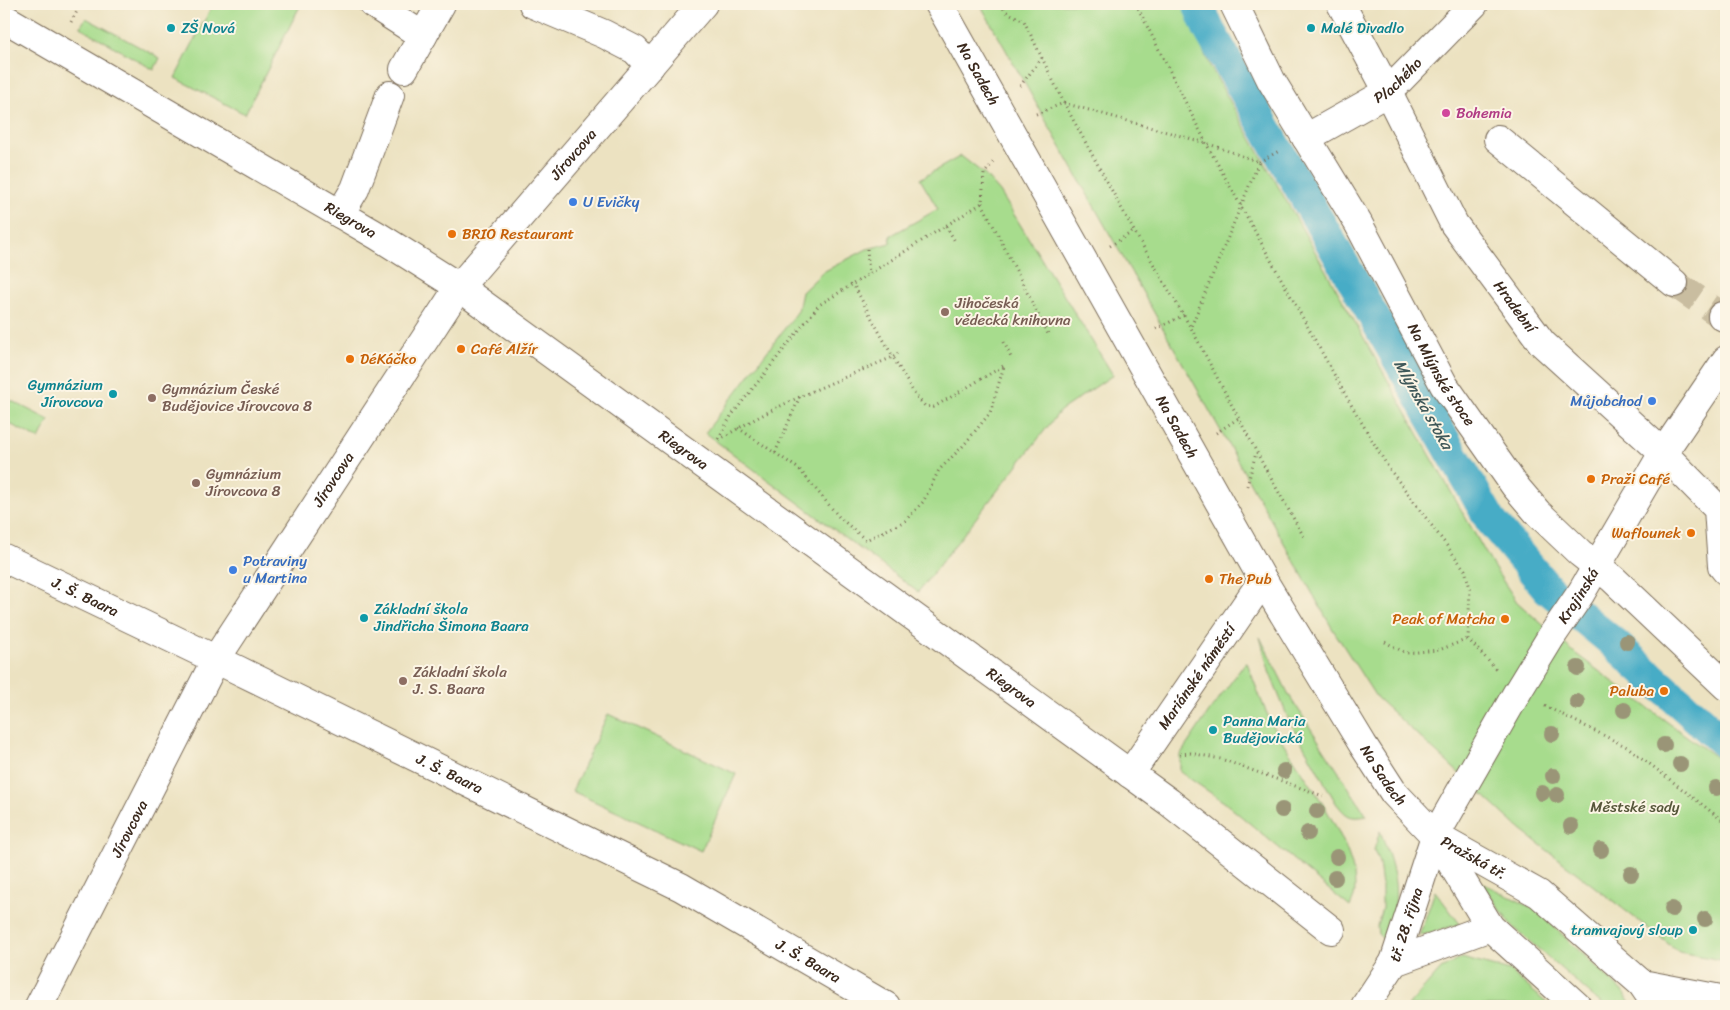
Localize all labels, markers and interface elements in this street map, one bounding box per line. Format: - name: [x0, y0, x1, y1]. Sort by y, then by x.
- place label: ZŠ Nová: [181, 15, 235, 41]
- place label: Malé Divadlo: [1321, 15, 1404, 41]
- marker: ZŠ Nová: [165, 22, 177, 34]
- marker: Malé Divadlo: [1305, 22, 1317, 34]
- street label: Na Sadech: [950, 37, 1007, 110]
- street label: Plachého: [1369, 51, 1429, 111]
- place label: Bohemia: [1456, 100, 1512, 126]
- marker: Bohemia: [1440, 107, 1452, 119]
- street label: Jírovcova: [543, 122, 604, 187]
- place label: U Evičky: [583, 189, 640, 215]
- street label: Riegrova: [319, 194, 382, 246]
- marker: U Evičky: [567, 196, 579, 208]
- place label: BRIO Restaurant: [462, 221, 575, 247]
- marker: BRIO Restaurant: [446, 228, 458, 240]
- street label: Hradební: [1487, 275, 1544, 340]
- place label: Jihočeská vědecká knihovna: [954, 290, 1071, 333]
- marker: Jihočeská vědecká knihovna: [939, 306, 951, 318]
- street label: Na Mlýnské stoce: [1400, 318, 1482, 432]
- place label: Café Alžír: [471, 336, 539, 362]
- marker: Café Alžír: [455, 343, 467, 355]
- place label: DéKáčko: [360, 346, 417, 372]
- marker: DéKáčko: [344, 353, 356, 365]
- water label: Mlýnská stoka: [1386, 354, 1462, 457]
- place label: Gymnázium Jírovcova: [28, 372, 103, 415]
- place label: Gymnázium České Budějovice Jírovcova 8: [162, 376, 312, 419]
- marker: Gymnázium Jírovcova: [107, 388, 119, 400]
- place label: Můjobchod: [1570, 388, 1643, 414]
- street label: Na Sadech: [1148, 390, 1205, 463]
- marker: Gymnázium České Budějovice Jírovcova 8: [146, 392, 158, 404]
- marker: Můjobchod: [1646, 395, 1658, 407]
- street label: Riegrova: [653, 423, 714, 477]
- street label: Jírovcova: [305, 446, 361, 513]
- place label: Gymnázium Jírovcova 8: [205, 461, 281, 504]
- place label: Praži Café: [1601, 466, 1670, 492]
- marker: Praži Café: [1585, 473, 1597, 485]
- marker: Gymnázium Jírovcova 8: [190, 477, 202, 489]
- place label: Waflounek: [1612, 520, 1682, 546]
- marker: Waflounek: [1685, 527, 1697, 539]
- place label: Potraviny u Martina: [243, 548, 308, 591]
- street label: Krajinská: [1551, 562, 1606, 629]
- marker: Potraviny u Martina: [227, 564, 239, 576]
- place label: The Pub: [1219, 566, 1272, 592]
- street label: J. Š. Baara: [46, 569, 124, 624]
- marker: The Pub: [1203, 573, 1215, 585]
- place label: Základní škola Jindřicha Šimona Baara: [373, 596, 529, 639]
- place label: Peak of Matcha: [1392, 606, 1495, 632]
- marker: Základní škola Jindřicha Šimona Baara: [358, 612, 370, 624]
- marker: Peak of Matcha: [1499, 613, 1511, 625]
- street label: Mariánské náměstí: [1151, 617, 1244, 735]
- place label: Základní škola J. S. Baara: [412, 659, 507, 702]
- street label: Riegrova: [981, 661, 1042, 715]
- marker: Základní škola J. S. Baara: [397, 675, 409, 687]
- place label: Paluba: [1610, 678, 1654, 704]
- marker: Paluba: [1658, 685, 1670, 697]
- place label: Panna Maria Budějovická: [1223, 708, 1306, 751]
- marker: Panna Maria Budějovická: [1207, 724, 1219, 736]
- street label: Na Sadech: [1353, 739, 1413, 812]
- street label: J. Š. Baara: [411, 746, 488, 801]
- park label: Městské sady: [1590, 794, 1680, 820]
- street label: Jírovcova: [103, 795, 155, 863]
- street label: Pražská tř.: [1436, 829, 1512, 886]
- street label: tř. 28. října: [1382, 884, 1431, 965]
- place label: tramvajový sloup: [1571, 917, 1683, 943]
- marker: tramvajový sloup: [1687, 924, 1699, 936]
- street label: J. Š. Baara: [770, 931, 846, 990]

